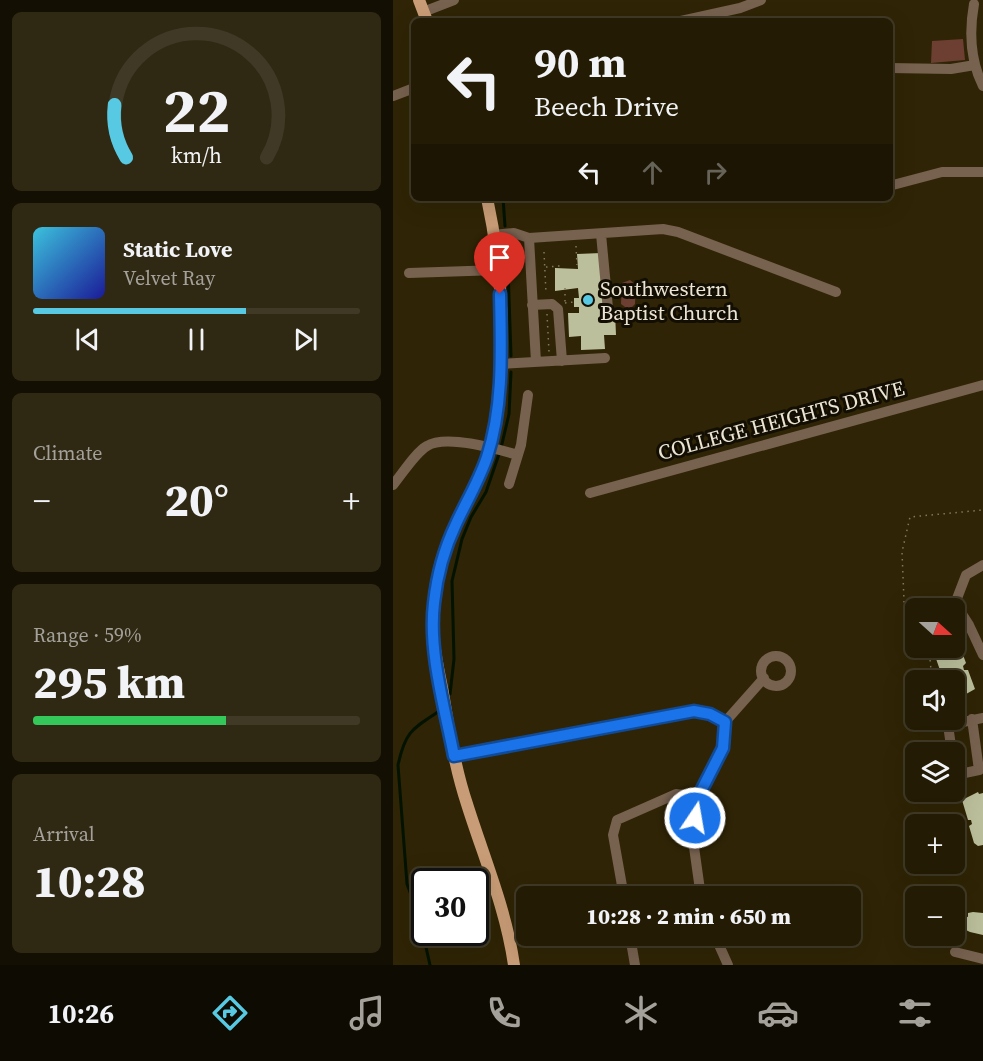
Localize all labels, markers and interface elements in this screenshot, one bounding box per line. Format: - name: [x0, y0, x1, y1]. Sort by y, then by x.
- text: 90 m: [534, 33, 627, 91]
- icon: left: [435, 42, 513, 120]
- text: 22: [163, 67, 230, 153]
- text: Beech Drive: [534, 88, 679, 125]
- text: km/h: [171, 142, 222, 171]
- icon: left: [573, 156, 606, 189]
- icon: ahead: [636, 156, 669, 189]
- icon: right: [699, 156, 732, 189]
- pin: [474, 232, 525, 294]
- text: Static Love: [123, 234, 233, 264]
- icon: arrive: [483, 241, 516, 274]
- text: Velvet Ray: [123, 264, 215, 292]
- place label: Southwestern Baptist Church: [600, 274, 739, 327]
- marker: Southwestern Baptist Church: [581, 293, 595, 307]
- icon: previous: [71, 323, 104, 356]
- icon: pause: [180, 323, 213, 356]
- icon: next: [289, 323, 322, 356]
- street label: COLLEGE HEIGHTS DRIVE: [654, 373, 908, 467]
- text: Climate: [33, 439, 102, 467]
- text: 20°: [164, 469, 229, 531]
- text: −: [33, 478, 51, 523]
- text: +: [342, 478, 360, 523]
- north arrow: [905, 598, 965, 658]
- map controls: [905, 598, 965, 946]
- text: Range · 59%: [33, 621, 142, 649]
- text: 295 km: [33, 651, 185, 713]
- button: sound: [905, 670, 965, 730]
- button: layers: [905, 742, 965, 802]
- position arrow: [663, 786, 727, 850]
- button: +: [905, 814, 965, 874]
- text: Arrival: [33, 820, 95, 848]
- text: 10:28: [33, 850, 146, 912]
- speed limit sign: 30: [411, 868, 489, 946]
- button: −: [905, 886, 965, 946]
- text: 10:28 · 2 min · 650 m: [586, 901, 791, 931]
- icon: directions: [209, 992, 251, 1034]
- icon: music: [346, 992, 388, 1034]
- icon: phone: [483, 992, 525, 1034]
- icon: climate: [620, 992, 662, 1034]
- icon: car: [757, 992, 799, 1034]
- icon: filters: [894, 992, 936, 1034]
- text: 10:26: [47, 995, 114, 1032]

